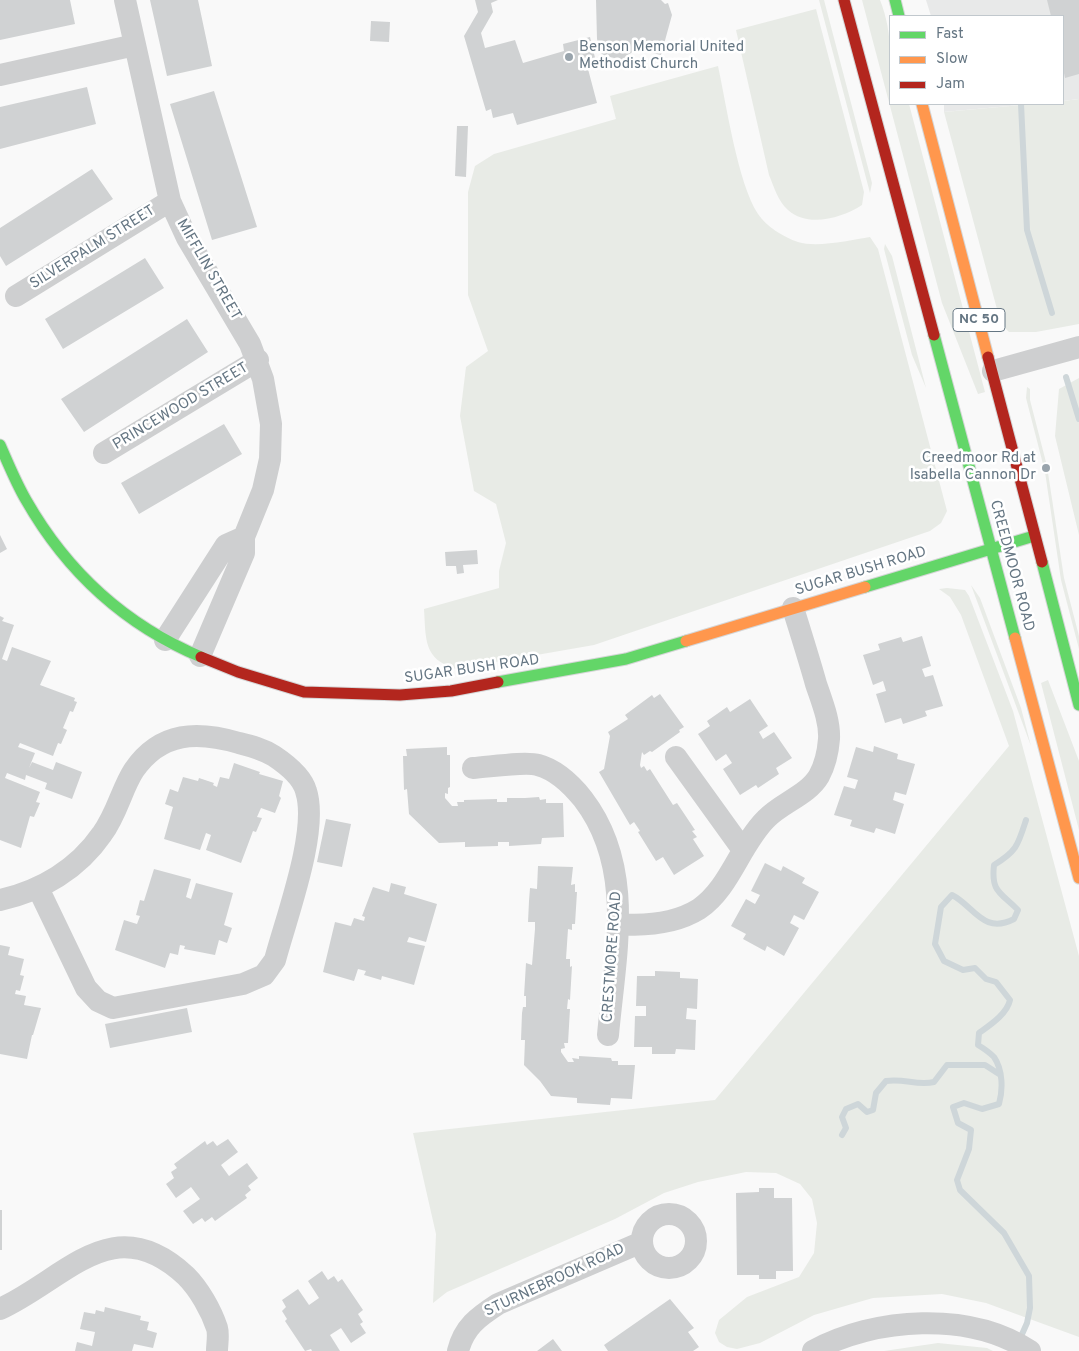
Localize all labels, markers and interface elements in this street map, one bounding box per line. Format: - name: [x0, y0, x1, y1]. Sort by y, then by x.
- legend: [889, 15, 1064, 105]
- text: Fast: [936, 25, 964, 44]
- place label: Benson Memorial United Methodist Church: [579, 39, 744, 74]
- text: Slow: [936, 50, 968, 69]
- marker: Benson Memorial United Methodist Church: [563, 51, 575, 63]
- text: Jam: [936, 75, 965, 94]
- street label: SILVERPALM STREET: [27, 202, 159, 294]
- street label: MIFFLIN STREET: [172, 216, 244, 324]
- road number: NC 50: [953, 308, 1005, 332]
- street label: PRINCEWOOD STREET: [110, 359, 252, 455]
- place label: Creedmoor Rd at Isabella Cannon Dr: [910, 450, 1036, 485]
- marker: Creedmoor Rd at Isabella Cannon Dr: [1040, 462, 1052, 474]
- street label: CREEDMOOR ROAD: [985, 498, 1037, 634]
- street label: SUGAR BUSH ROAD: [793, 543, 929, 601]
- street label: SUGAR BUSH ROAD: [403, 652, 541, 688]
- street label: CRESTMORE ROAD: [599, 891, 627, 1023]
- street label: STURNEBROOK ROAD: [482, 1241, 628, 1321]

